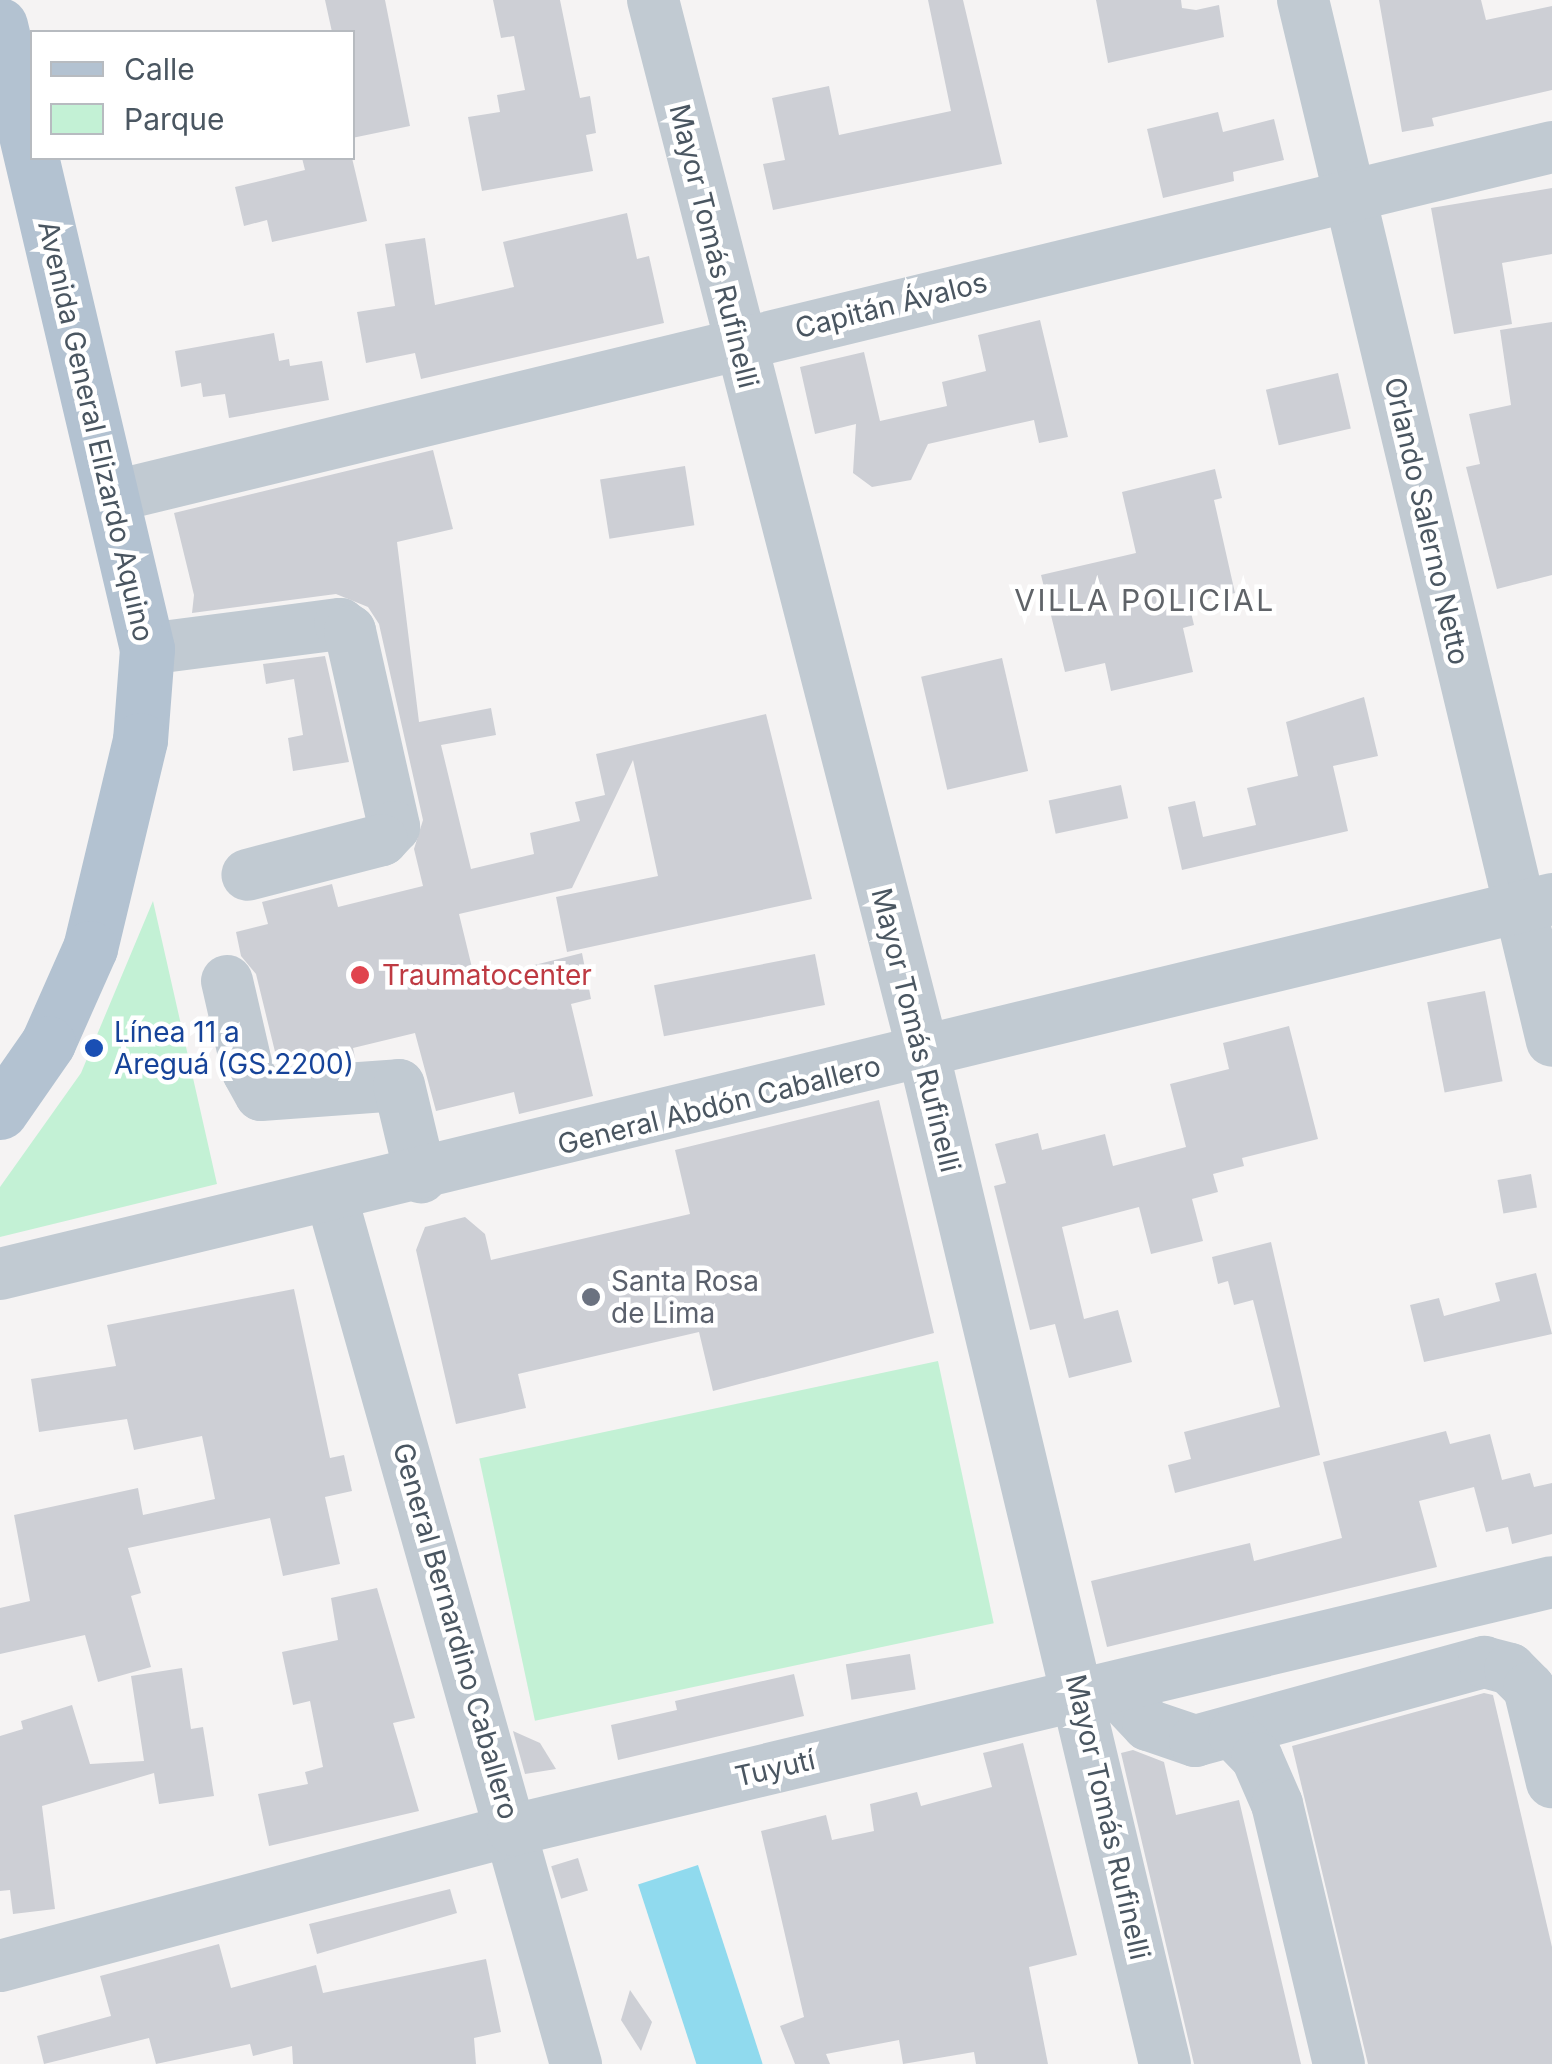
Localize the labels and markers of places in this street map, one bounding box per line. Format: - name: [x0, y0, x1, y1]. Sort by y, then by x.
- place label: Traumatocenter: [382, 958, 592, 992]
- marker: Traumatocenter: [347, 962, 373, 988]
- place label: Línea 11 a Areguá (GS.2200): [114, 1015, 354, 1081]
- marker: Línea 11 a Areguá (GS.2200): [83, 1037, 105, 1059]
- place label: Santa Rosa de Lima: [611, 1264, 759, 1330]
- marker: Santa Rosa de Lima: [580, 1286, 602, 1308]

